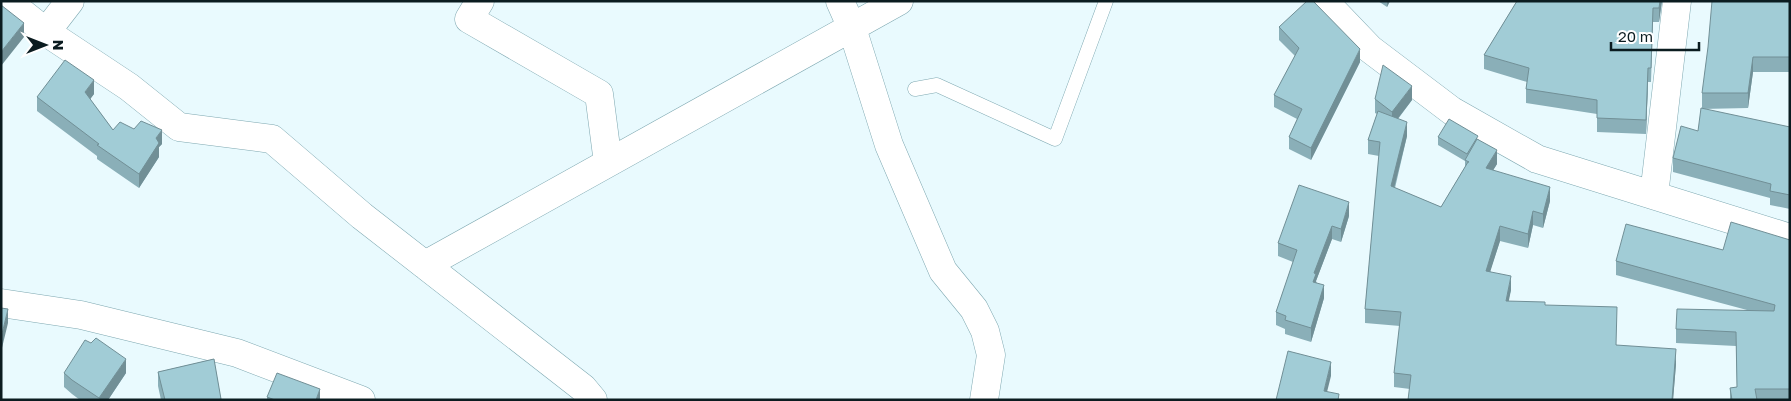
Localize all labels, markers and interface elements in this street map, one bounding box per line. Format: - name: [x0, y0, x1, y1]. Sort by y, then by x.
- north arrow: [20, 20, 70, 70]
- scale bar: [1611, 20, 1698, 52]
- text: 20 m: [1618, 27, 1653, 45]
- text: N: [50, 40, 67, 50]

